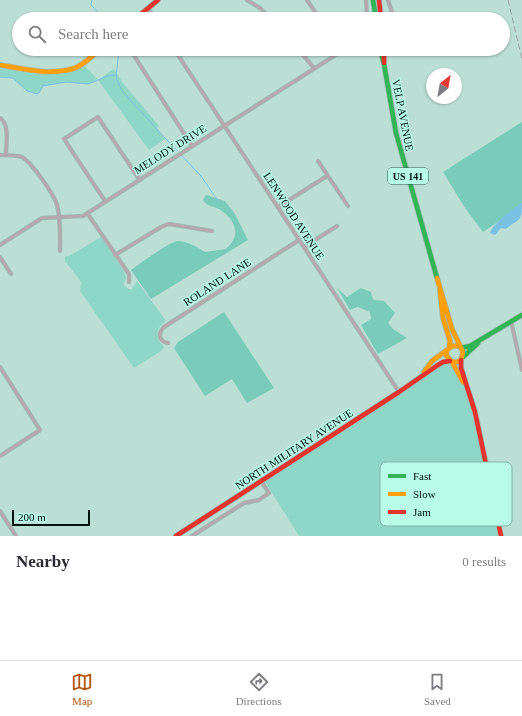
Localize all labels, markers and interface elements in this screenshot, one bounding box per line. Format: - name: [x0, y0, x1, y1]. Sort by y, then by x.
- search box: [12, 12, 510, 56]
- icon: search: [26, 23, 48, 45]
- text: Search here: [58, 26, 128, 42]
- north arrow: [426, 68, 462, 104]
- street label: VELP AVENUE: [390, 78, 416, 152]
- street label: MELODY DRIVE: [132, 122, 209, 176]
- road number: US 141: [388, 168, 428, 184]
- street label: LENWOOD AVENUE: [261, 170, 327, 262]
- street label: ROLAND LANE: [181, 256, 253, 308]
- street label: NORTH MILITARY AVENUE: [233, 406, 355, 492]
- legend: [380, 462, 512, 526]
- text: Fast: [413, 470, 431, 482]
- text: Slow: [413, 488, 436, 500]
- text: Jam: [413, 506, 431, 518]
- scale bar: [12, 508, 90, 527]
- text: 200 m: [18, 511, 46, 523]
- text: Nearby: [16, 552, 70, 571]
- text: 0 results: [462, 554, 506, 569]
- tab: Map: [71, 671, 93, 707]
- tab: Directions: [236, 671, 281, 707]
- tab: Saved: [424, 671, 451, 707]

